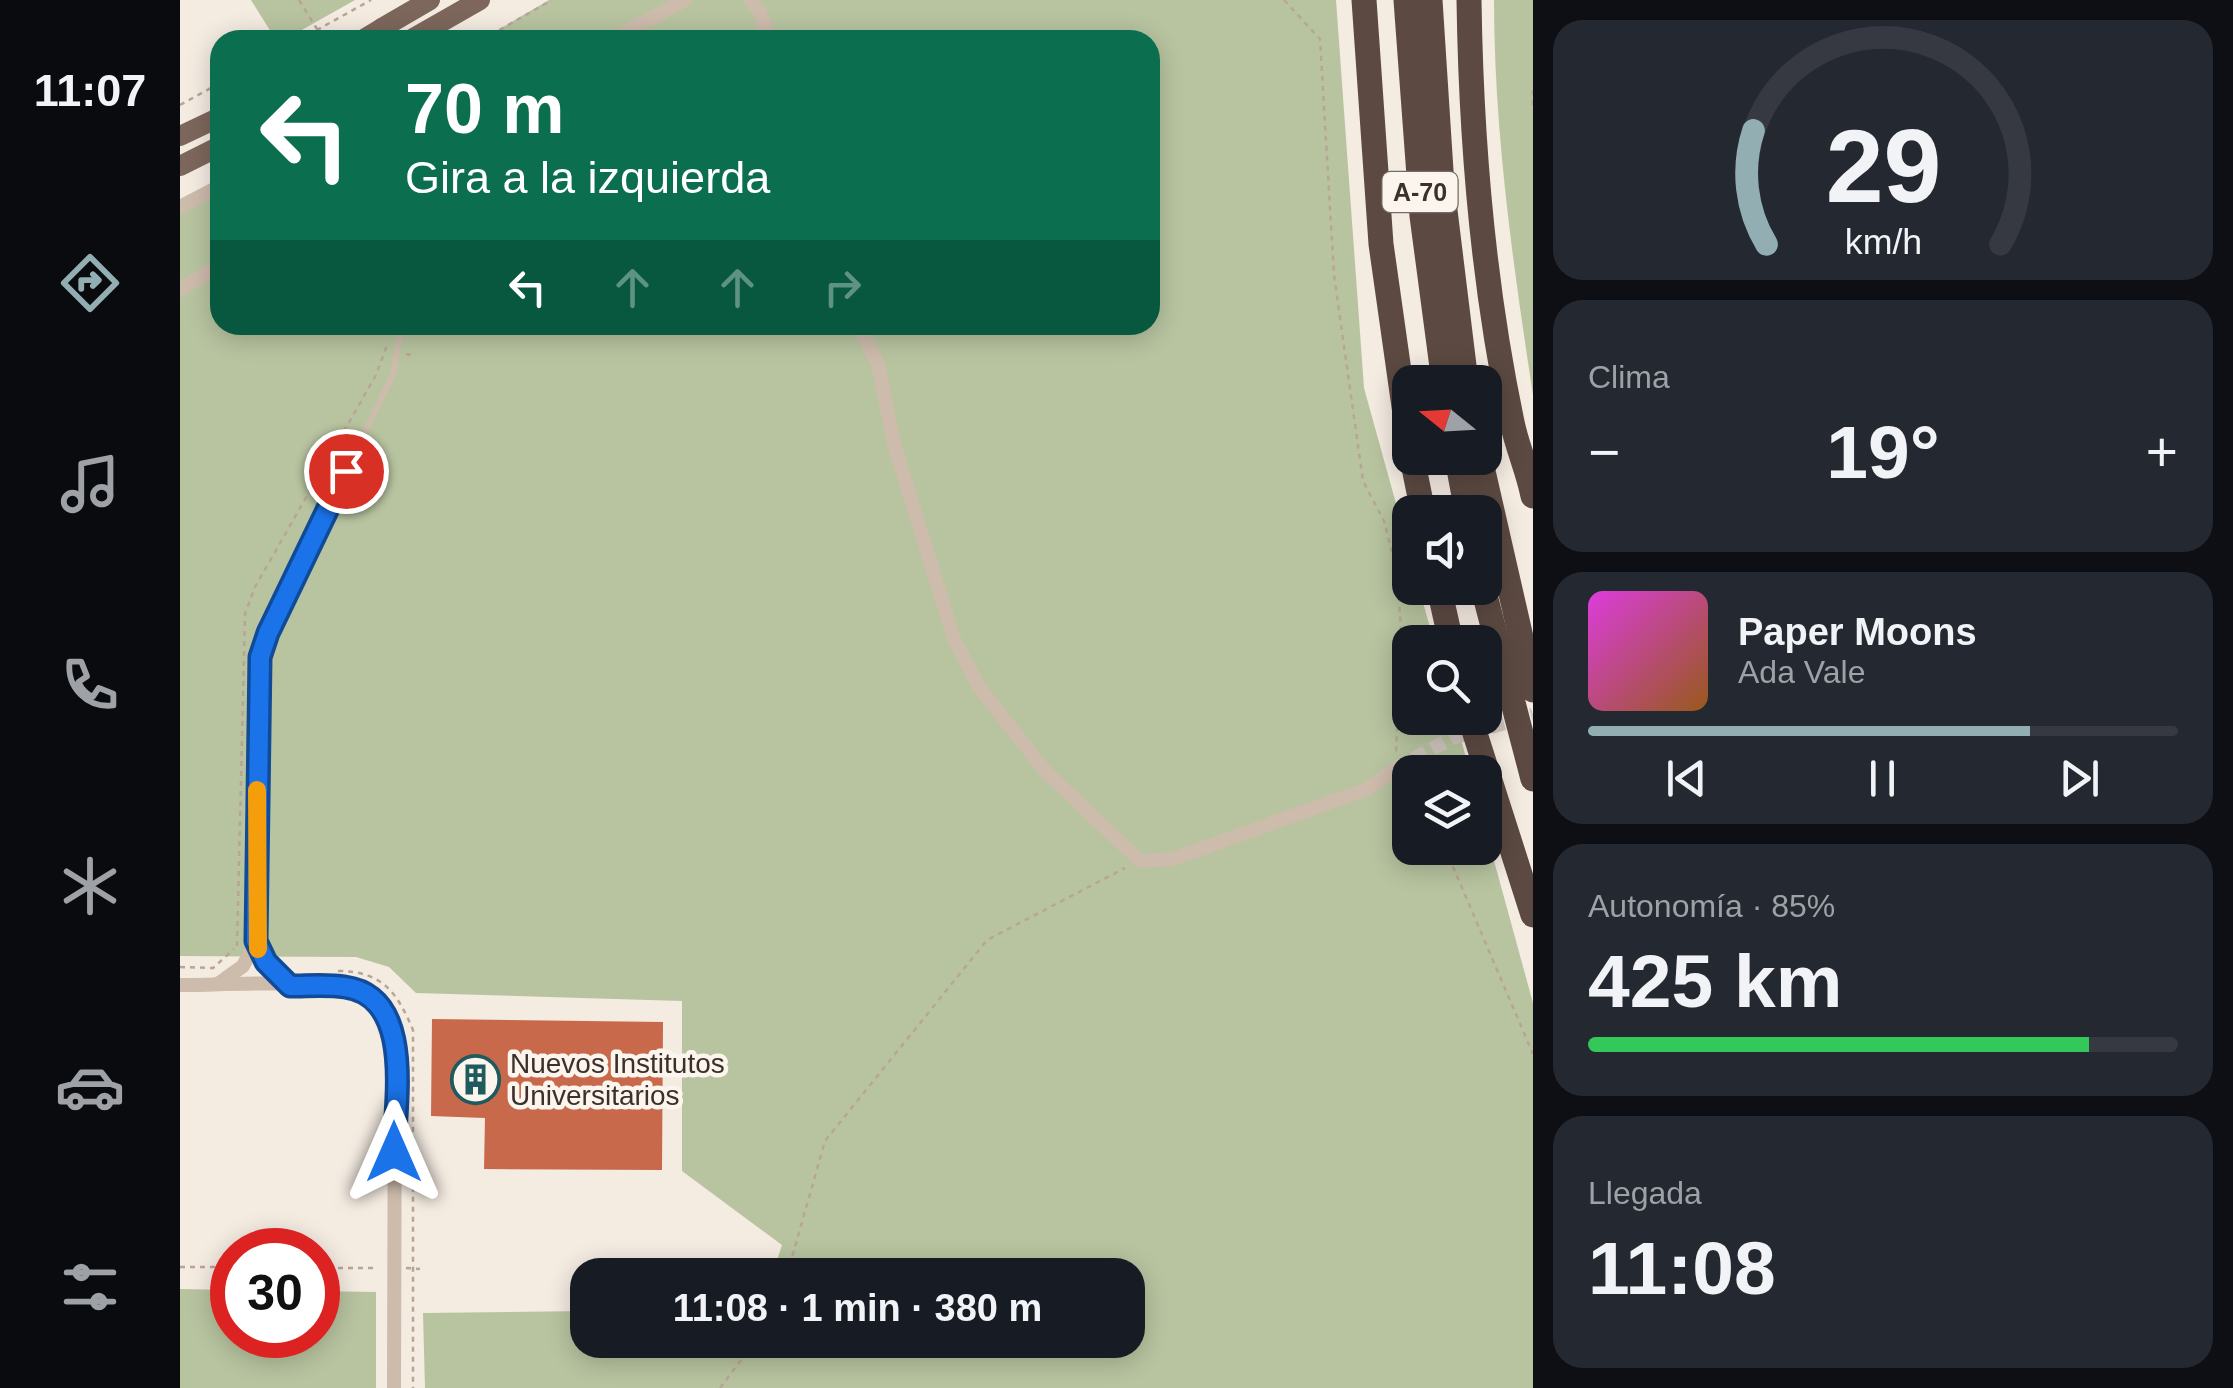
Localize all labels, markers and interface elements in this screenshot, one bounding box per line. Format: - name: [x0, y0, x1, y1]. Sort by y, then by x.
- text: 11:07: [34, 65, 146, 116]
- icon: left: [240, 70, 370, 200]
- text: 70 m: [405, 70, 565, 148]
- text: 29: [1825, 108, 1941, 224]
- text: Gira a la izquierda: [405, 152, 770, 203]
- road number: A-70: [1382, 172, 1458, 212]
- text: km/h: [1844, 222, 1922, 262]
- icon: directions: [55, 248, 125, 318]
- icon: left: [500, 260, 555, 315]
- icon: ahead: [605, 260, 660, 315]
- icon: ahead: [710, 260, 765, 315]
- icon: right: [815, 260, 870, 315]
- text: Clima: [1588, 359, 1670, 395]
- north arrow: [1392, 365, 1502, 475]
- map controls: [1392, 365, 1502, 865]
- text: 19°: [1826, 410, 1940, 494]
- text: −: [1588, 421, 1620, 483]
- text: +: [2146, 421, 2178, 483]
- pin: [304, 429, 389, 514]
- icon: arrive: [319, 444, 374, 499]
- icon: music: [55, 449, 125, 519]
- button: sound: [1392, 495, 1502, 605]
- text: Paper Moons: [1738, 611, 1977, 653]
- button: search: [1392, 625, 1502, 735]
- icon: phone: [55, 650, 125, 720]
- text: Ada Vale: [1738, 654, 1866, 690]
- icon: previous: [1659, 751, 1714, 806]
- icon: pause: [1855, 751, 1910, 806]
- icon: next: [2052, 751, 2107, 806]
- button: layers: [1392, 755, 1502, 865]
- icon: climate: [55, 851, 125, 921]
- text: Autonomía · 85%: [1588, 888, 1835, 924]
- text: 425 km: [1588, 939, 1842, 1023]
- place label: Nuevos Institutos Universitarios: [510, 1048, 725, 1111]
- icon: car: [55, 1052, 125, 1122]
- building icon: Nuevos Institutos Universitarios: [449, 1053, 501, 1105]
- position arrow: [342, 1100, 446, 1204]
- text: Llegada: [1588, 1175, 1702, 1211]
- text: 11:08: [1588, 1226, 1776, 1310]
- speed limit sign: 30: [210, 1228, 340, 1358]
- icon: filters: [55, 1252, 125, 1322]
- text: 11:08 · 1 min · 380 m: [673, 1287, 1042, 1329]

